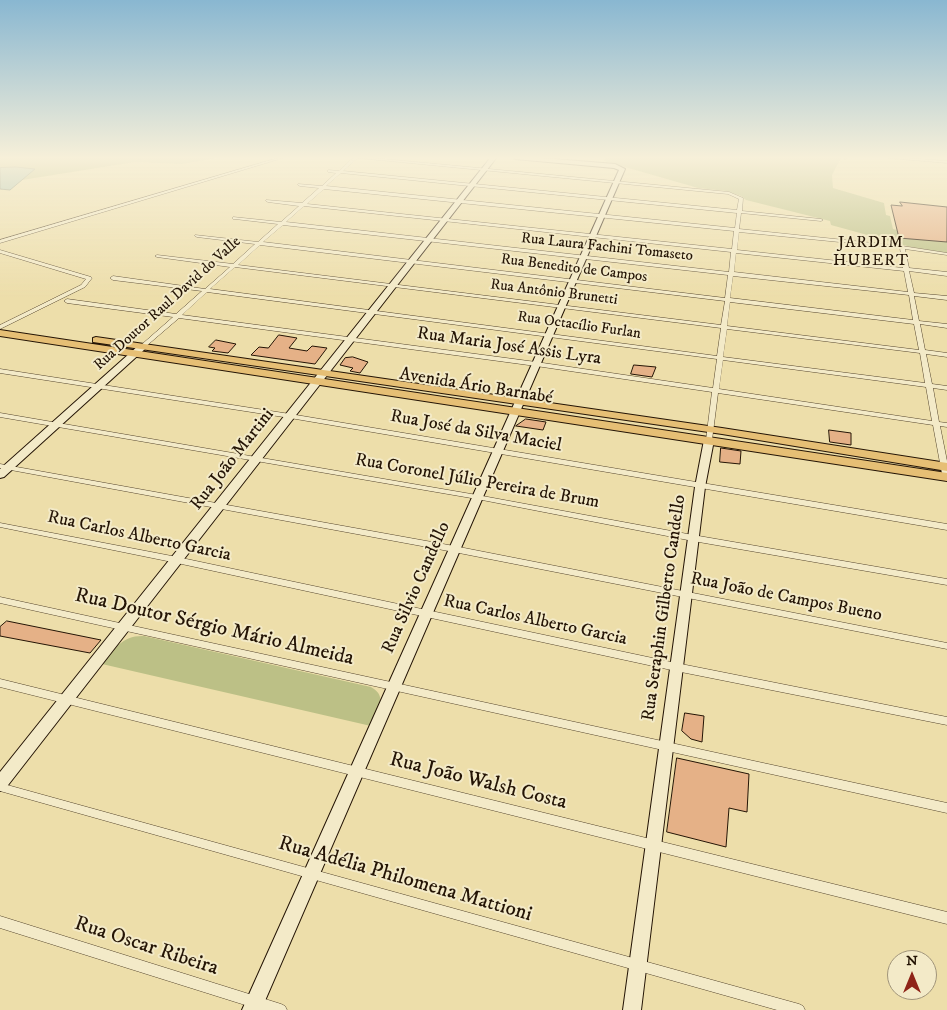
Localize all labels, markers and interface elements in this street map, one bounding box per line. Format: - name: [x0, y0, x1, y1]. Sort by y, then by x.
- street label: Rua Laura Fachini Tomaseto: [520, 230, 694, 266]
- street label: Rua Doutor Raul David do Valle: [91, 233, 245, 375]
- district label: JARDIM HUBERT: [832, 234, 910, 272]
- street label: Rua Benedito de Campos: [500, 251, 648, 287]
- street label: Rua Antônio Brunetti: [489, 276, 619, 310]
- street label: Rua Octacílio Furlan: [516, 308, 642, 344]
- street label: Rua Maria José Assis Lyra: [416, 323, 602, 371]
- street label: Avenida Ário Barnabé: [398, 364, 554, 410]
- street label: Rua João Martini: [187, 405, 279, 515]
- street label: Rua José da Silva Maciel: [389, 406, 563, 458]
- street label: Rua Coronel Júlio Pereira de Brum: [353, 450, 601, 514]
- street label: Rua Seraphin Gilberto Candello: [638, 494, 692, 722]
- street label: Rua Carlos Alberto Garcia: [45, 507, 233, 567]
- street label: Rua Silvio Candello: [378, 519, 456, 657]
- street label: Rua João de Campos Bueno: [688, 569, 884, 627]
- street label: Rua Doutor Sérgio Mário Almeida: [72, 584, 356, 672]
- street label: Rua Carlos Alberto Garcia: [441, 591, 629, 651]
- street label: Rua João Walsh Costa: [387, 748, 569, 816]
- street label: Rua Adélia Philomena Mattioni: [275, 832, 535, 928]
- street label: Rua Oscar Ribeira: [71, 912, 221, 982]
- north arrow: [887, 950, 937, 1000]
- text: N: [906, 952, 918, 970]

